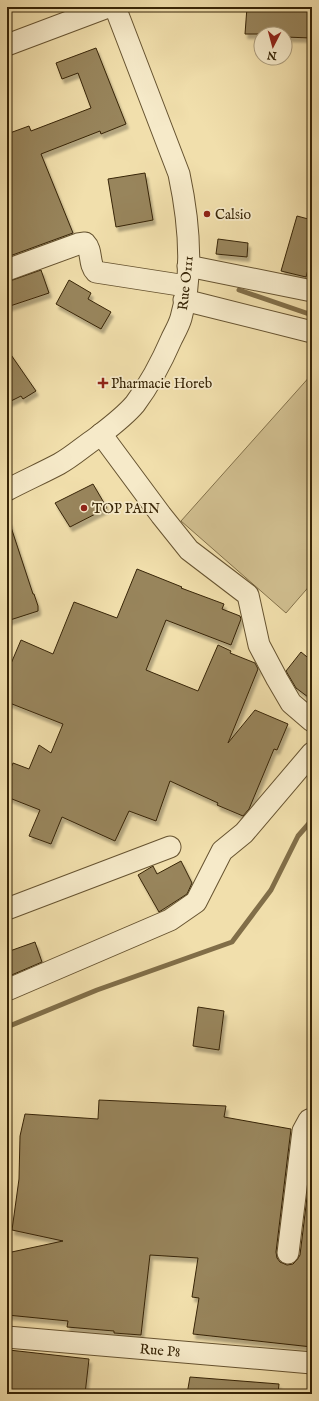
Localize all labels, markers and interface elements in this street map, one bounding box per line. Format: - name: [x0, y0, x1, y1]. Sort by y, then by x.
- north arrow: [253, 26, 293, 66]
- text: N: [266, 47, 279, 63]
- place label: Calsio: [215, 206, 251, 224]
- marker: Calsio: [202, 209, 212, 219]
- street label: Rue O111: [174, 255, 198, 311]
- place label: Pharmacie Horeb: [111, 375, 212, 393]
- marker: Pharmacie Horeb: [98, 378, 108, 388]
- place label: TOP PAIN: [92, 500, 160, 518]
- marker: TOP PAIN: [79, 503, 89, 513]
- street label: Rue P8: [139, 1340, 181, 1362]

